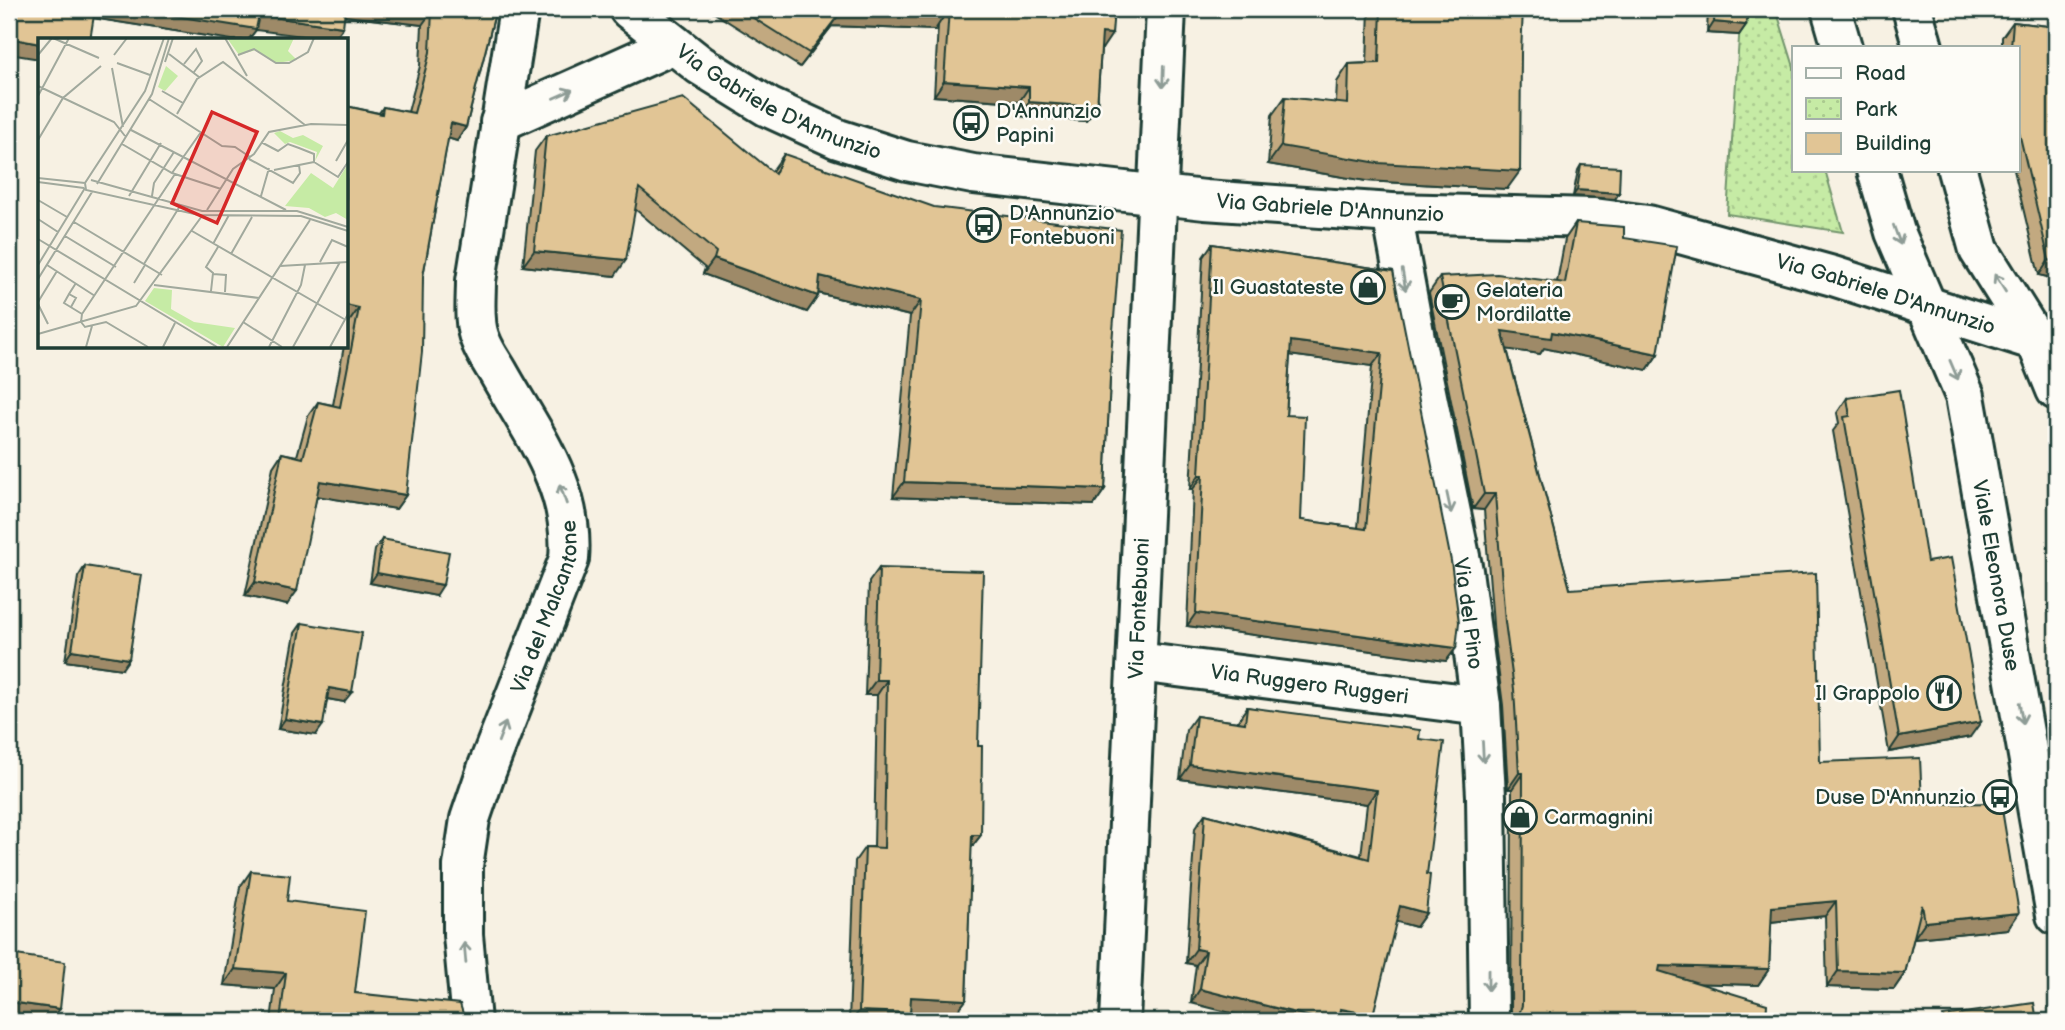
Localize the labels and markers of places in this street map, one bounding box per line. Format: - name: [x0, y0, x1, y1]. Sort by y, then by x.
- place label: D'Annunzio Papini: [996, 99, 1102, 148]
- bus stop icon: D'Annunzio Papini: [952, 104, 990, 142]
- place label: D'Annunzio Fontebuoni: [1009, 201, 1115, 250]
- bus stop icon: D'Annunzio Fontebuoni: [965, 206, 1003, 244]
- shop icon: Il Guastateste: [1349, 268, 1387, 306]
- place label: Il Guastateste: [1213, 275, 1344, 300]
- place label: Gelateria Mordilatte: [1476, 278, 1571, 327]
- cafe icon: Gelateria Mordilatte: [1433, 283, 1471, 321]
- restaurant icon: Il Grappolo: [1925, 674, 1963, 712]
- place label: Il Grappolo: [1816, 681, 1920, 706]
- bus stop icon: Duse D'Annunzio: [1981, 778, 2019, 816]
- place label: Duse D'Annunzio: [1815, 785, 1976, 810]
- shop icon: Carmagnini: [1501, 798, 1539, 836]
- place label: Carmagnini: [1544, 805, 1653, 830]

